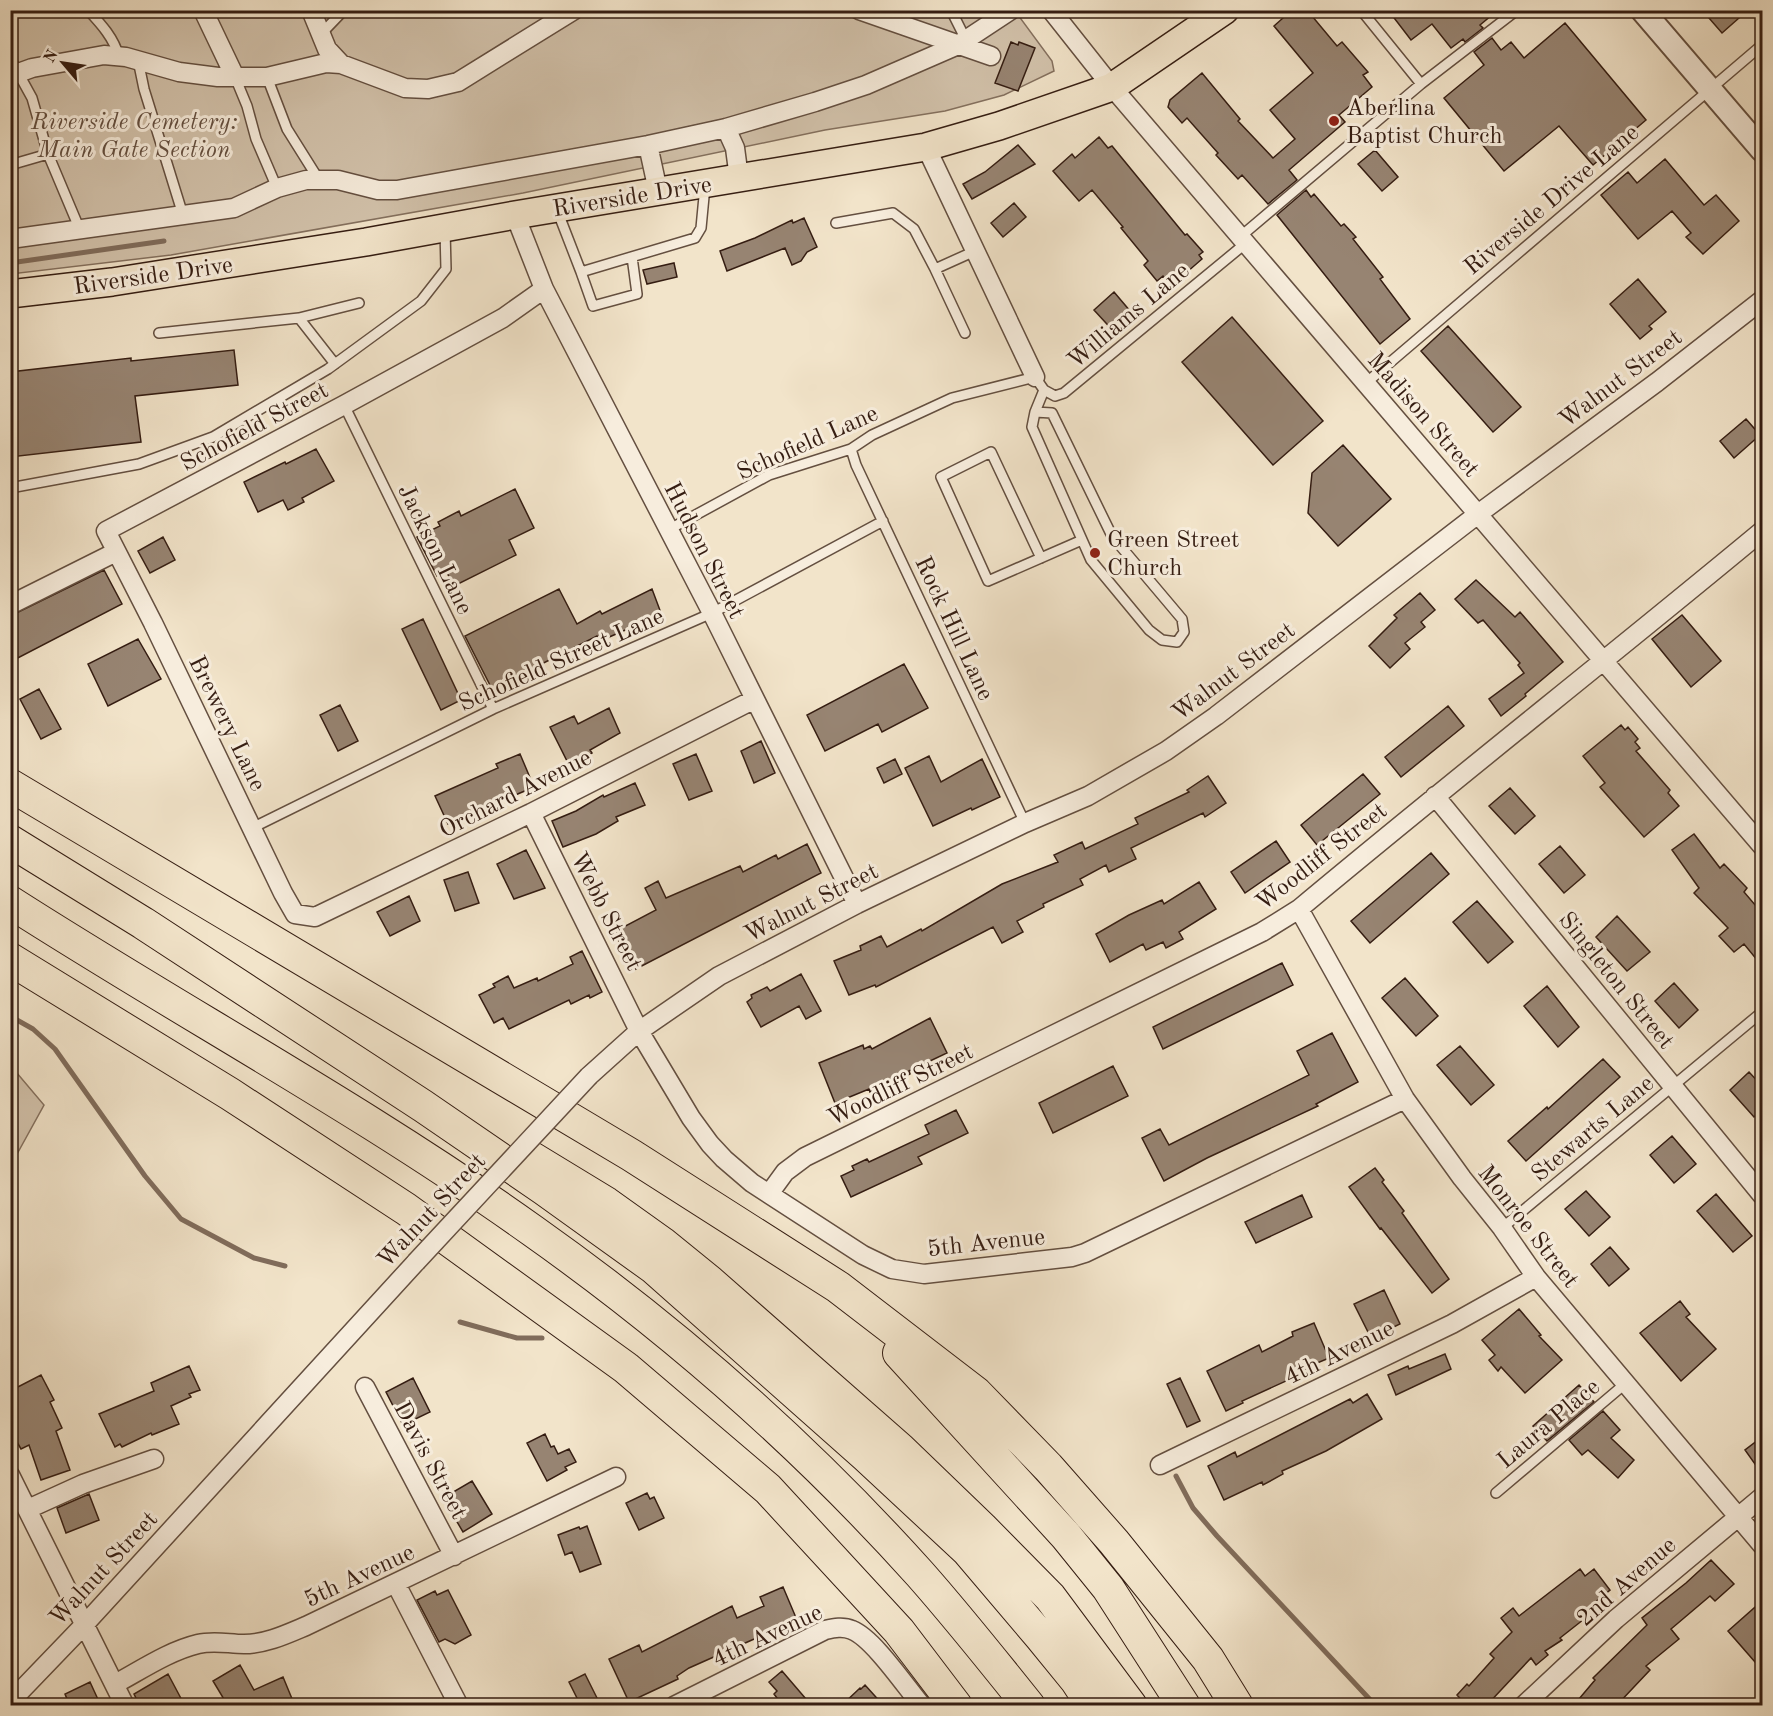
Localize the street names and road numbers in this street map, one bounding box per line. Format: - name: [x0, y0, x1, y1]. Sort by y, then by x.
- street label: Riverside Drive Lane: [1460, 121, 1644, 280]
- street label: Riverside Drive: [551, 174, 714, 222]
- street label: Riverside Drive: [72, 254, 235, 300]
- street label: Williams Lane: [1064, 259, 1195, 374]
- street label: Walnut Street: [1555, 326, 1687, 433]
- street label: Madison Street: [1362, 348, 1483, 482]
- street label: Schofield Street: [177, 379, 333, 477]
- street label: Schofield Lane: [734, 402, 882, 486]
- street label: Hudson Street: [659, 479, 748, 623]
- street label: Jackson Lane: [392, 481, 476, 619]
- street label: Rock Hill Lane: [909, 553, 997, 705]
- street label: Schofield Street Lane: [456, 605, 668, 717]
- street label: Walnut Street: [1168, 619, 1300, 726]
- street label: Brewery Lane: [183, 652, 269, 795]
- street label: Orchard Avenue: [436, 746, 596, 843]
- street label: Woodliff Street: [1252, 799, 1392, 916]
- street label: Webb Street: [565, 849, 645, 975]
- street label: Walnut Street: [741, 860, 883, 948]
- street label: Singleton Street: [1553, 908, 1678, 1054]
- street label: Woodliff Street: [824, 1040, 978, 1131]
- street label: Stewarts Lane: [1528, 1072, 1659, 1187]
- street label: Walnut Street: [374, 1150, 491, 1273]
- street label: Monroe Street: [1472, 1161, 1582, 1293]
- street label: 5th Avenue: [926, 1226, 1046, 1262]
- street label: 4th Avenue: [1281, 1317, 1398, 1391]
- street label: Laura Place: [1494, 1375, 1605, 1474]
- street label: Davis Street: [388, 1398, 470, 1524]
- street label: Walnut Street: [46, 1508, 163, 1631]
- street label: 2nd Avenue: [1573, 1533, 1681, 1632]
- street label: 5th Avenue: [301, 1541, 419, 1613]
- street label: 4th Avenue: [709, 1601, 827, 1673]

